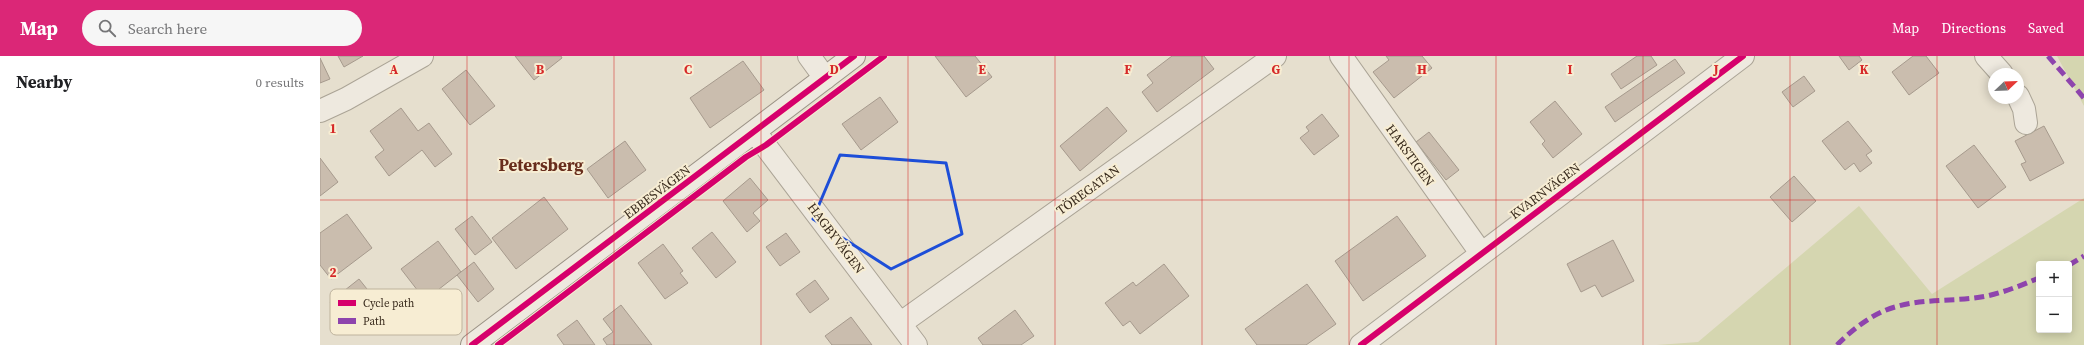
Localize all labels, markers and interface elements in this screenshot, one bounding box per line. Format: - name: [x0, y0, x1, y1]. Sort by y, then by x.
- search box: [82, 10, 362, 46]
- text: Map: [20, 15, 58, 41]
- icon: search: [96, 17, 118, 39]
- text: Search here: [128, 18, 207, 39]
- text: Map: [1892, 18, 1919, 38]
- text: Directions: [1941, 18, 2006, 38]
- text: Saved: [2028, 18, 2064, 38]
- text: A: [390, 61, 399, 78]
- text: B: [536, 61, 545, 78]
- text: C: [684, 61, 692, 78]
- text: D: [829, 61, 839, 78]
- text: E: [978, 61, 986, 78]
- text: F: [1124, 61, 1132, 78]
- text: G: [1272, 61, 1281, 78]
- text: H: [1417, 61, 1427, 78]
- text: I: [1567, 61, 1573, 78]
- text: J: [1712, 61, 1719, 78]
- text: K: [1859, 61, 1869, 78]
- north arrow: [1988, 68, 2024, 104]
- text: Nearby: [16, 70, 72, 94]
- text: 0 results: [256, 74, 304, 91]
- text: 1: [329, 120, 337, 137]
- street label: HARSTIGEN: [1382, 121, 1438, 190]
- district label: Petersberg: [498, 153, 584, 177]
- street label: KVARNVÄGEN: [1506, 159, 1584, 223]
- street label: EBBESVÄGEN: [620, 161, 694, 223]
- street label: TÖREGATAN: [1053, 161, 1123, 219]
- street label: HAGBYVÄGEN: [804, 199, 868, 277]
- map controls: [2036, 261, 2072, 333]
- button: +: [2036, 261, 2072, 297]
- text: 2: [329, 264, 337, 281]
- legend: [330, 289, 462, 335]
- text: Cycle path: [363, 296, 415, 311]
- button: −: [2036, 297, 2072, 333]
- text: Path: [363, 314, 386, 329]

